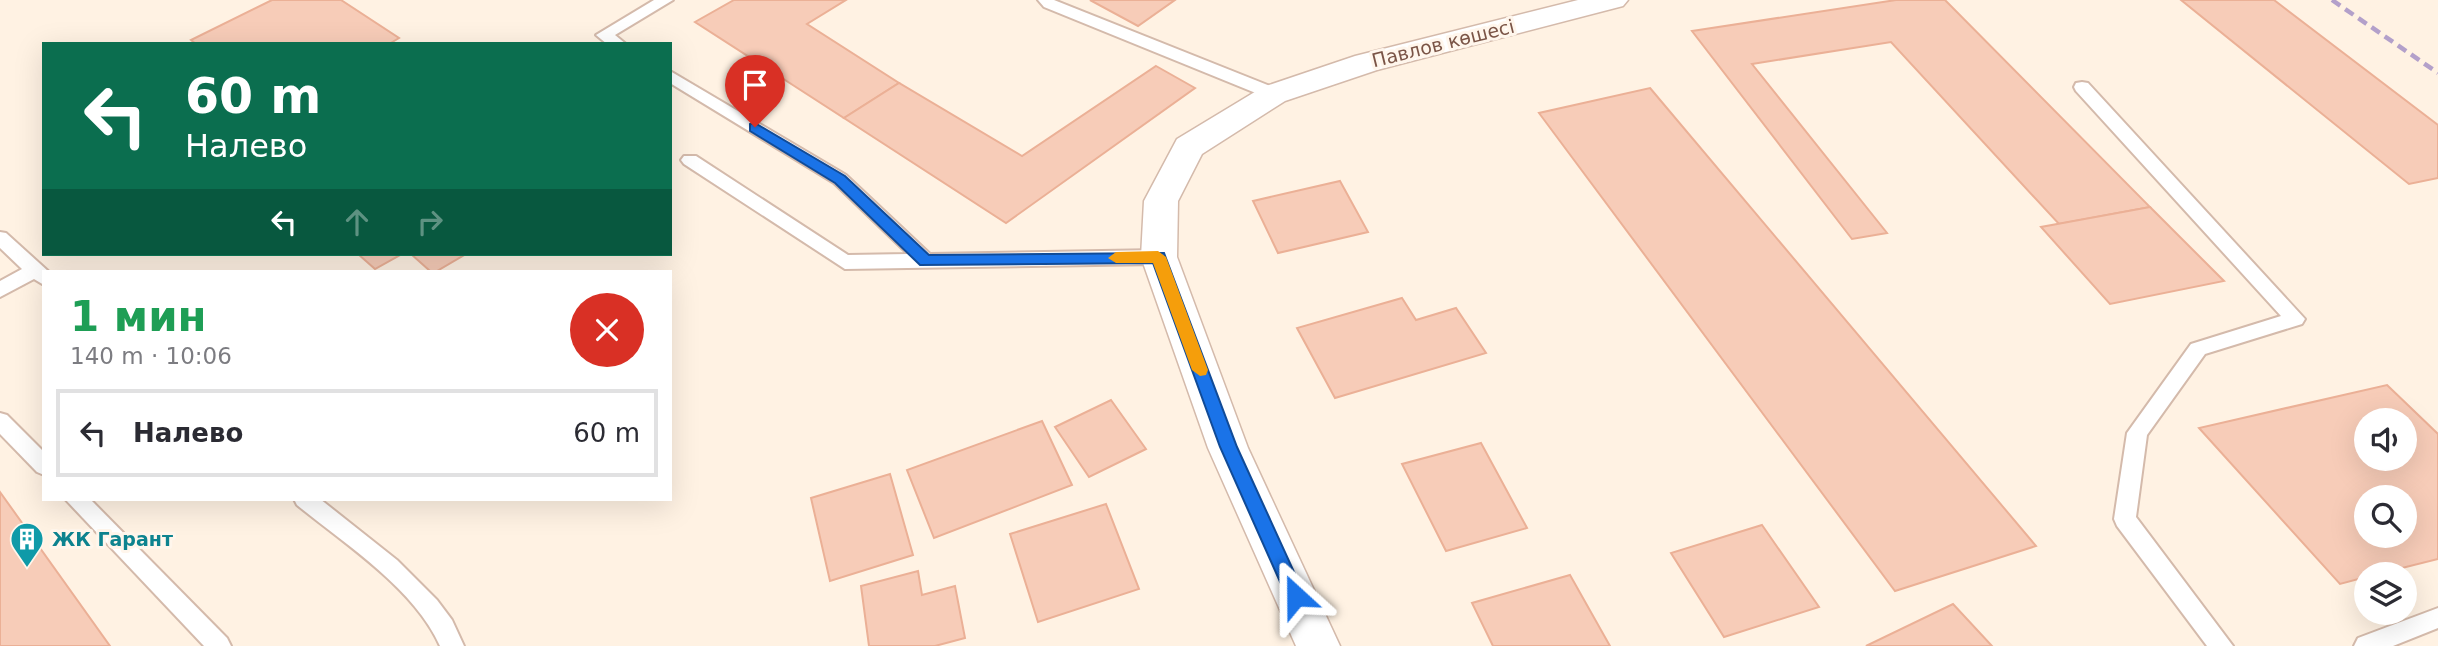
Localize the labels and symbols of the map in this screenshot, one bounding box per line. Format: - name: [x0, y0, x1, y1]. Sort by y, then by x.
- street label: Павлов көшесі: [1369, 15, 1517, 71]
- pin: [725, 55, 785, 127]
- building icon: ЖК Гарант: [8, 520, 46, 569]
- place label: ЖК Гарант: [52, 528, 173, 550]
- position arrow: [1259, 559, 1333, 633]

